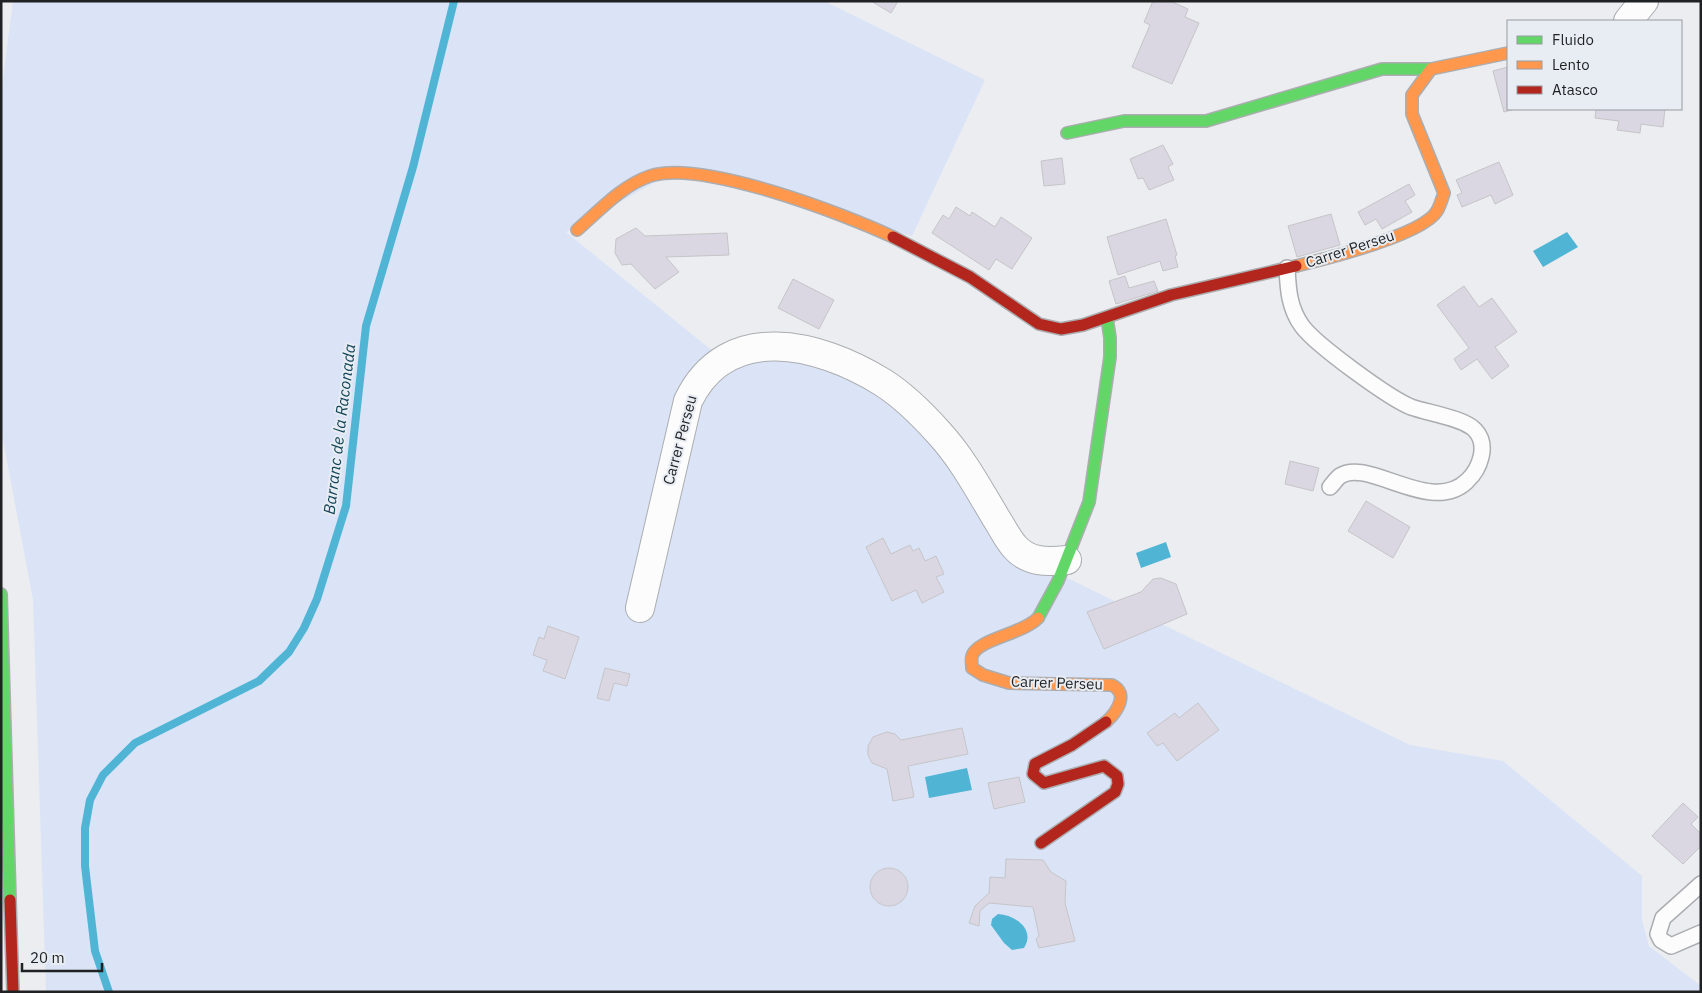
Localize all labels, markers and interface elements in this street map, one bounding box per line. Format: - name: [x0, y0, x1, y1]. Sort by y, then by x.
- legend: [1507, 20, 1682, 110]
- text: Fluido: [1552, 30, 1594, 49]
- text: Lento: [1552, 55, 1590, 74]
- text: Atasco: [1552, 80, 1598, 99]
- street label: Carrer Perseu: [1303, 225, 1397, 272]
- water label: Barranc de la Raconada: [319, 343, 359, 515]
- street label: Carrer Perseu: [658, 393, 701, 487]
- street label: Carrer Perseu: [1011, 671, 1103, 694]
- scale bar: [22, 940, 102, 972]
- text: 20 m: [30, 948, 65, 967]

